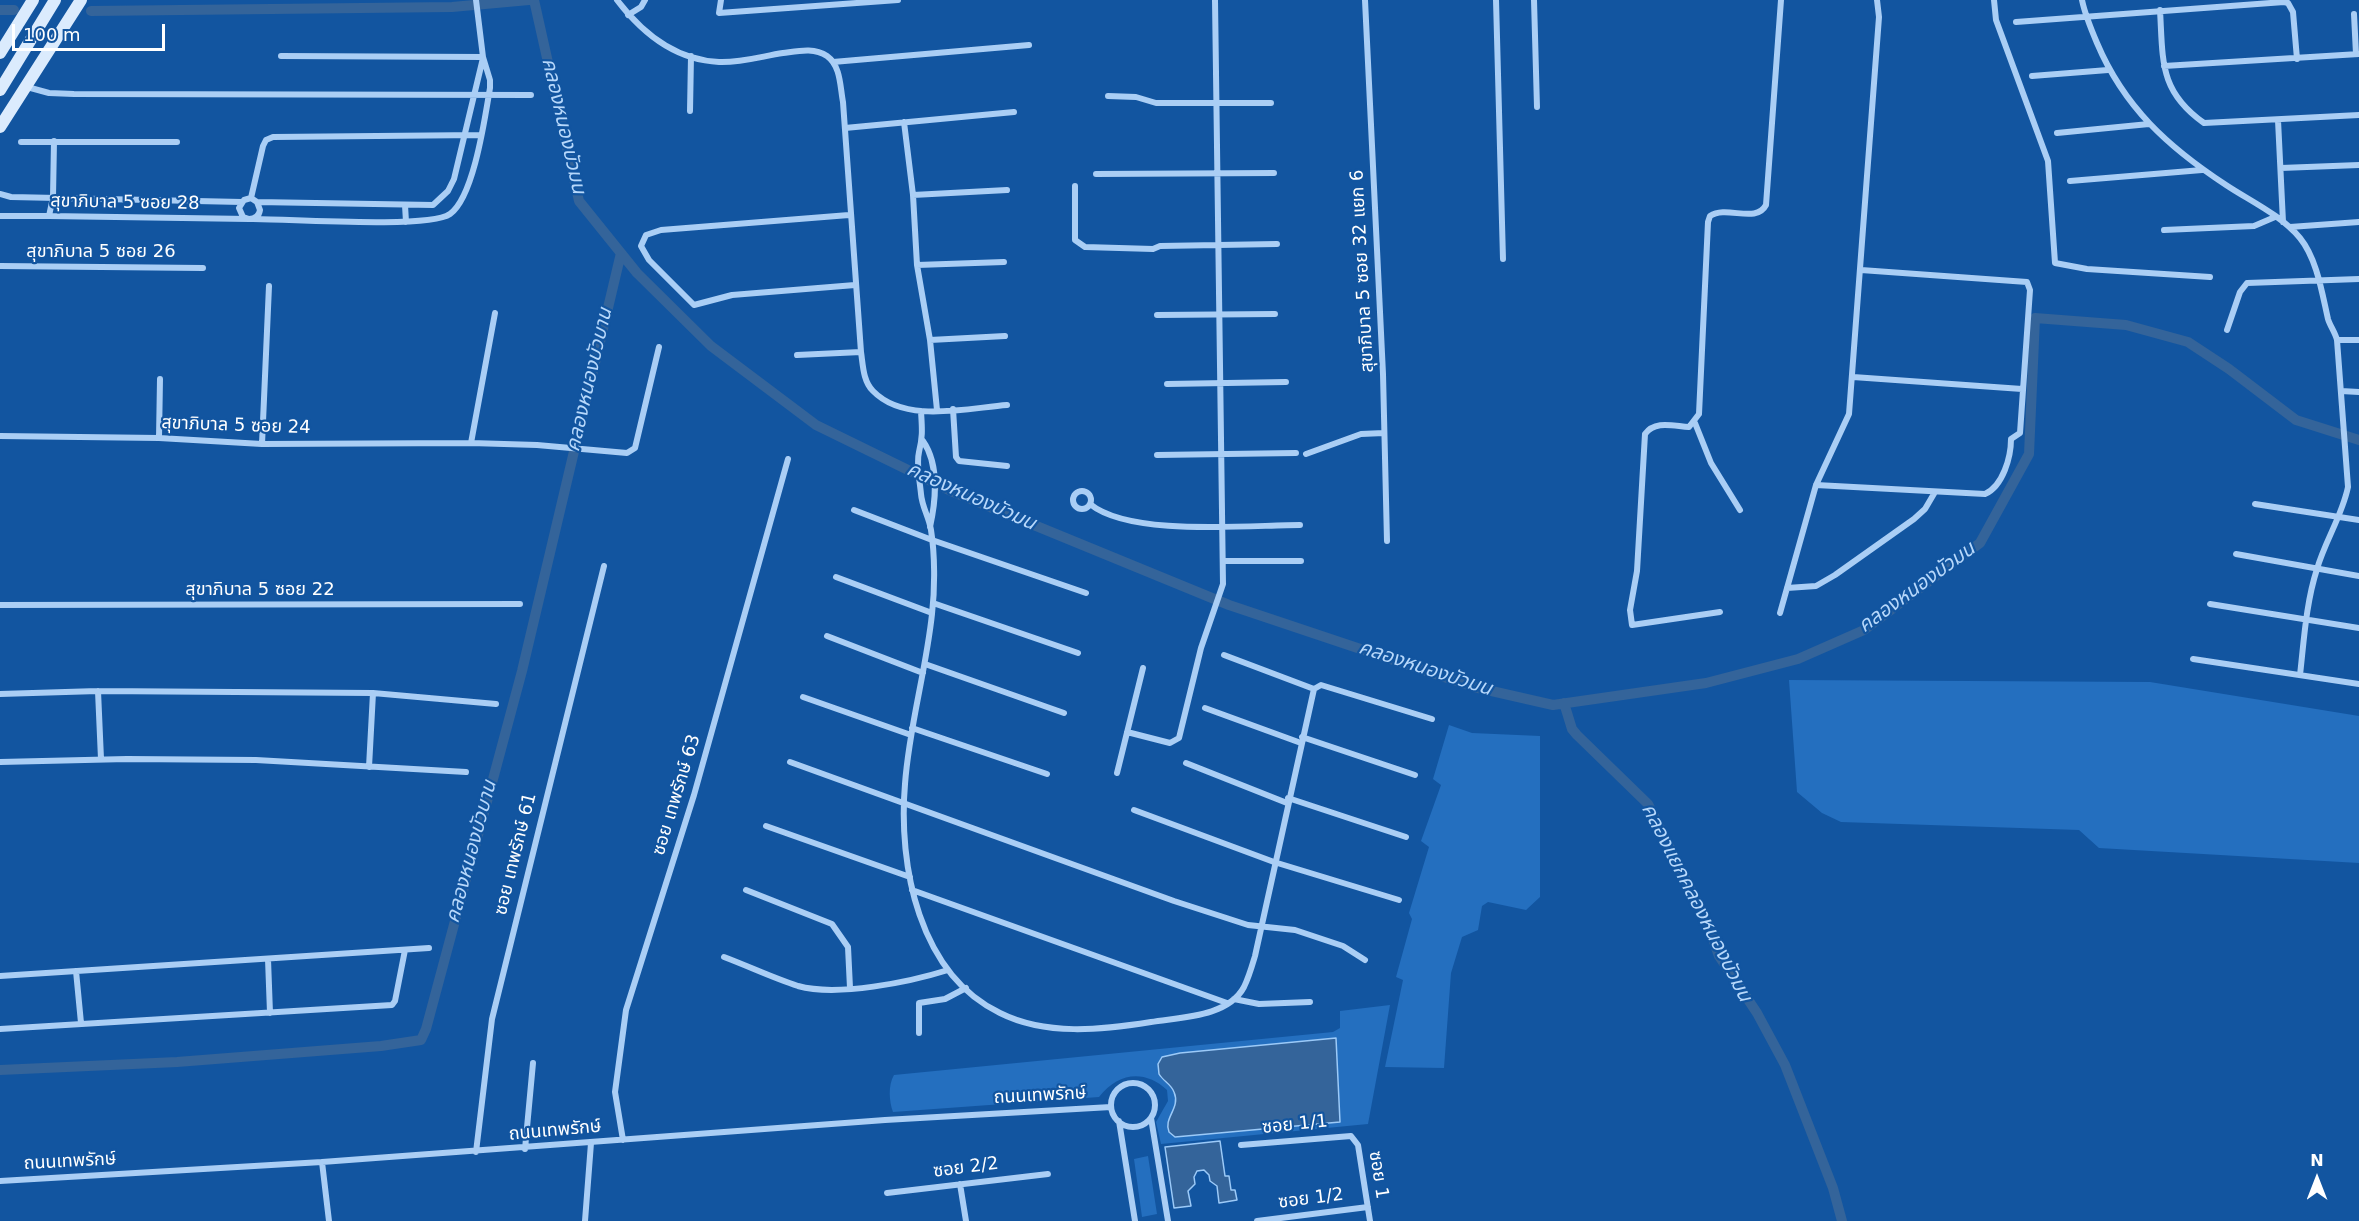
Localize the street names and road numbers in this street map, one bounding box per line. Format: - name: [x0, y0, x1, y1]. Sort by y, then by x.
- street label: สุขาภิบาล 5 ซอย 32 แยก 6: [1347, 169, 1379, 373]
- street label: สุขาภิบาล 5 ซอย 28: [50, 191, 200, 215]
- street label: สุขาภิบาล 5 ซอย 26: [26, 241, 176, 263]
- street label: สุขาภิบาล 5 ซอย 24: [161, 413, 311, 439]
- street label: สุขาภิบาล 5 ซอย 22: [185, 579, 335, 601]
- street label: ซอย เทพรักษ์ 63: [648, 732, 706, 858]
- street label: ซอย เทพรักษ์ 61: [490, 791, 542, 917]
- street label: ถนนเทพรักษ์: [993, 1083, 1087, 1109]
- street label: ซอย 1/1: [1261, 1111, 1329, 1139]
- street label: ถนนเทพรักษ์: [508, 1116, 602, 1146]
- street label: ถนนเทพรักษ์: [23, 1149, 117, 1175]
- street label: ซอย 1: [1364, 1150, 1392, 1200]
- street label: ซอย 2/2: [932, 1153, 1000, 1183]
- street label: ซอย 1/2: [1277, 1184, 1345, 1214]

